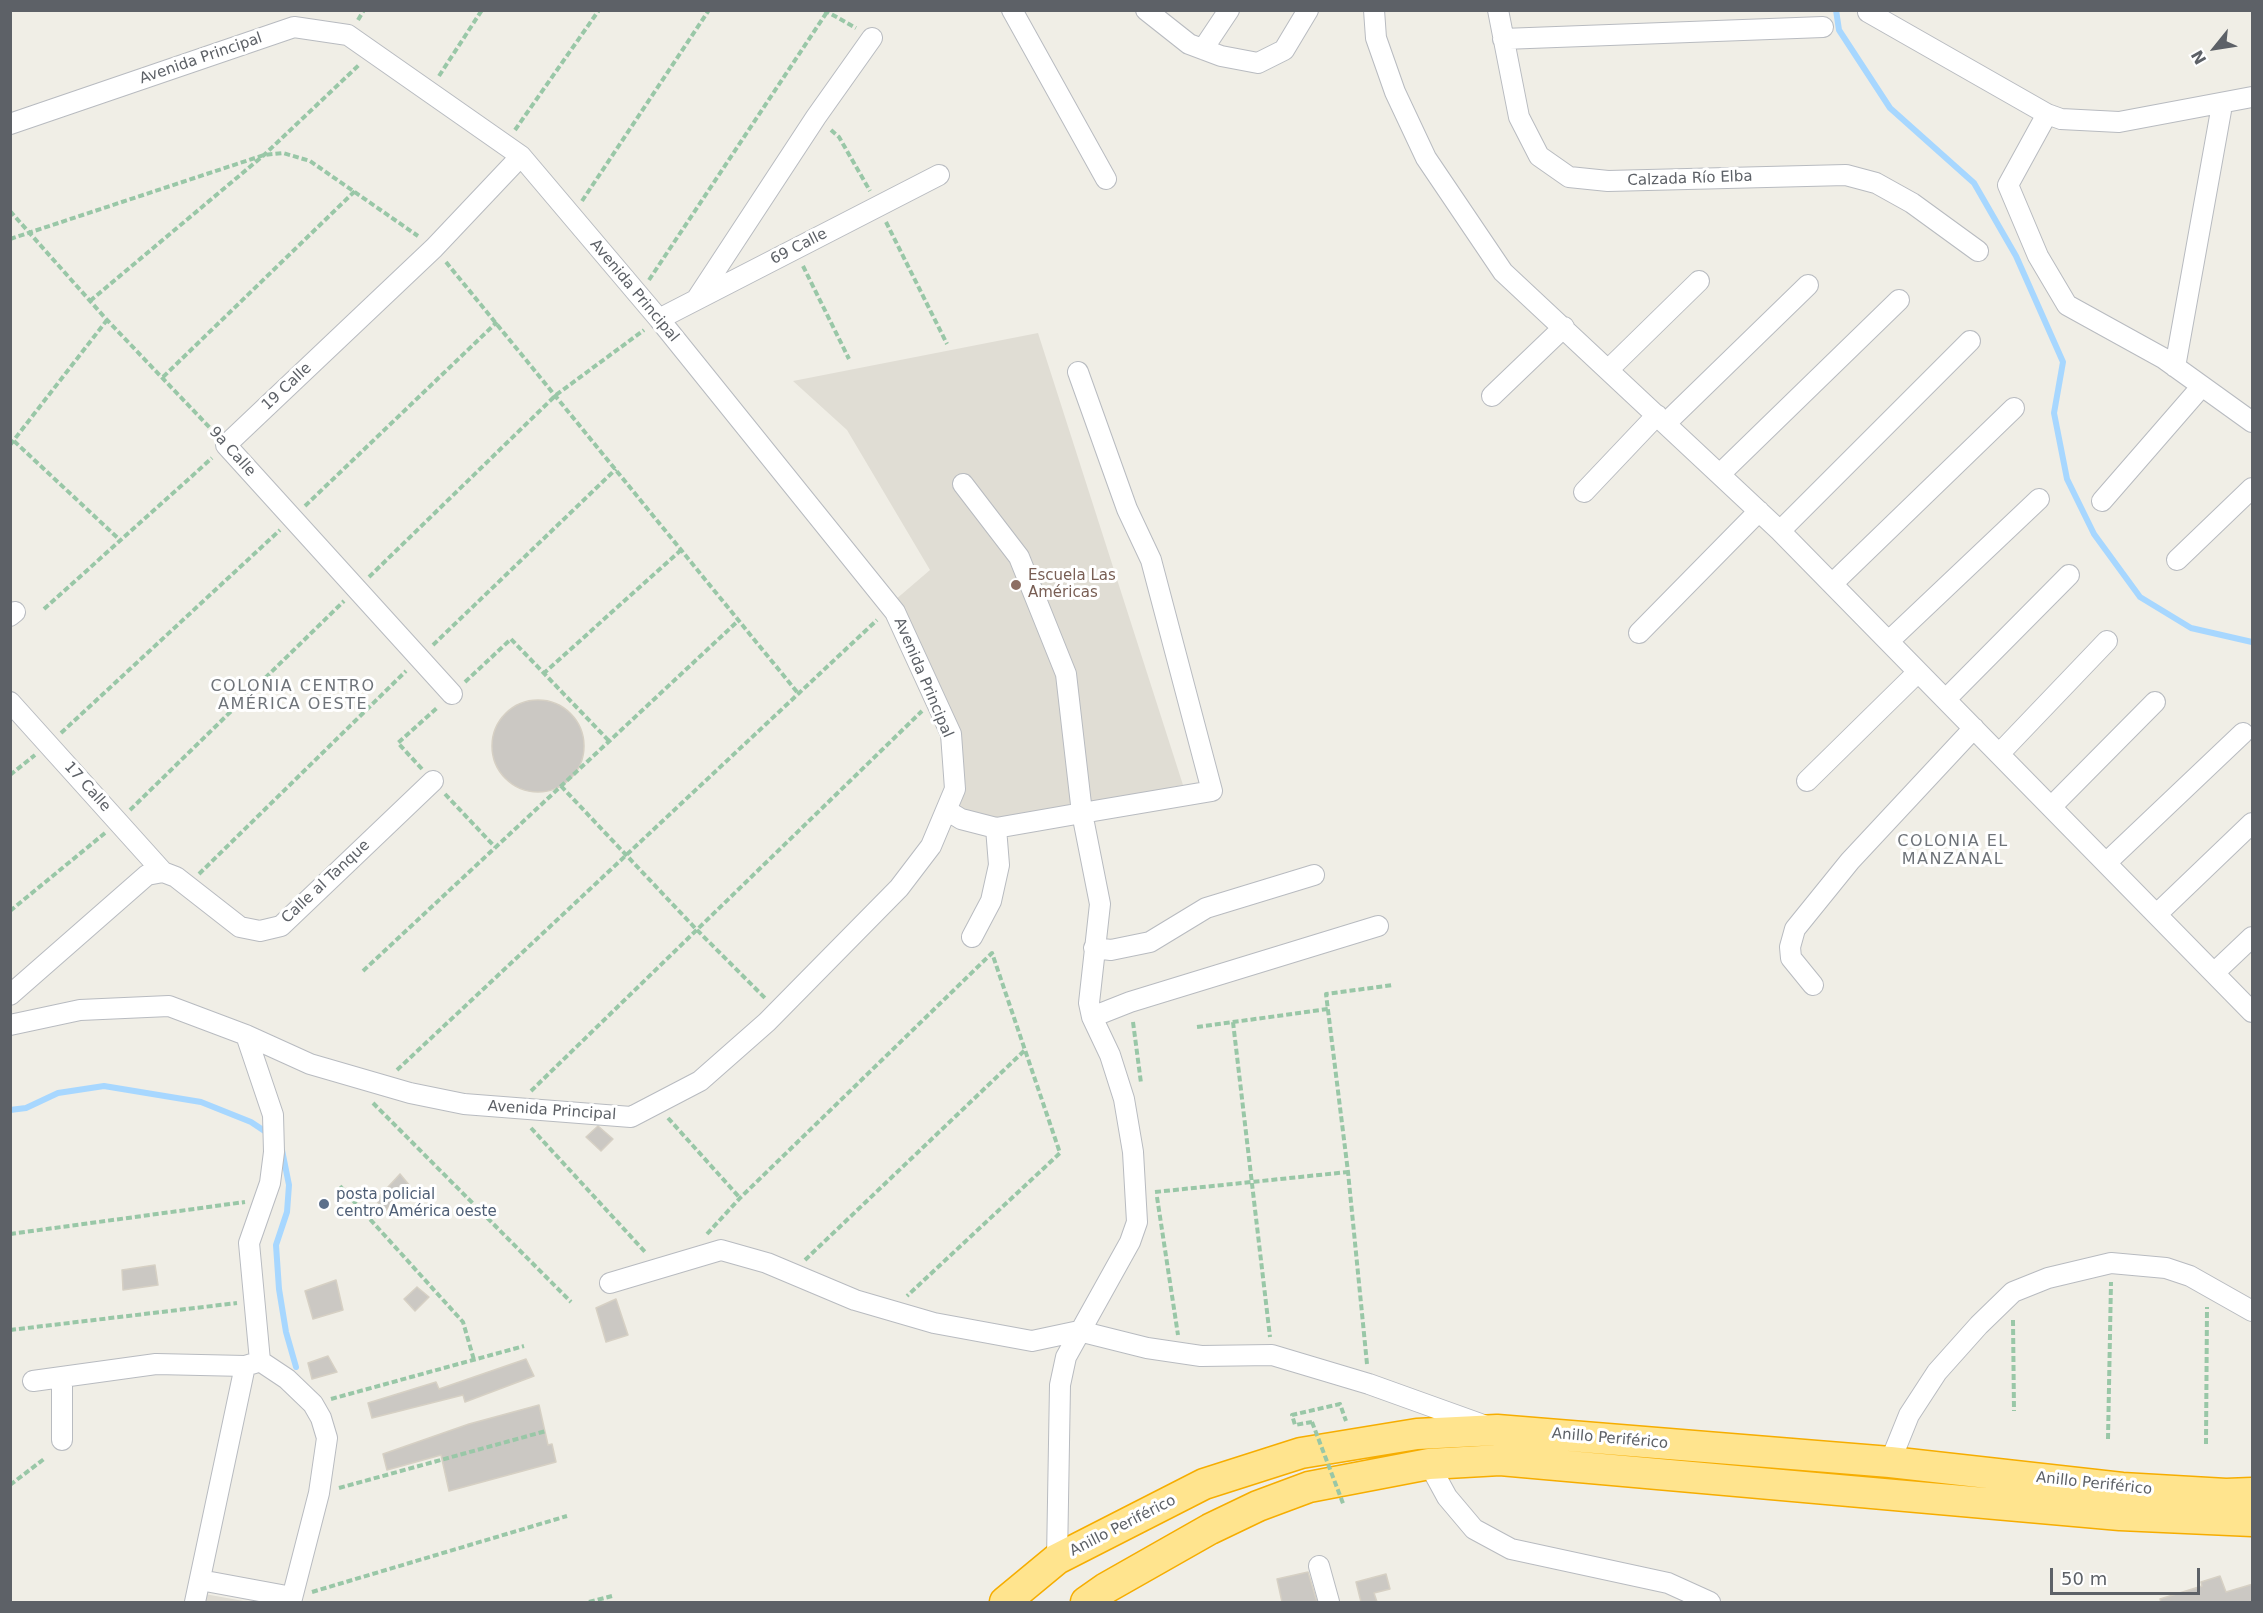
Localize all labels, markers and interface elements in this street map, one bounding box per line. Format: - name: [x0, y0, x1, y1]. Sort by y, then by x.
- north arrow: [2185, 18, 2245, 78]
- street label: Avenida Principal: [137, 30, 265, 88]
- text: N: [2187, 47, 2211, 68]
- street label: Calzada Río Elba: [1627, 168, 1753, 190]
- street label: 69 Calle: [768, 225, 830, 269]
- street label: Avenida Principal: [586, 236, 682, 346]
- street label: 19 Calle: [259, 360, 315, 414]
- street label: 9a Calle: [205, 423, 259, 481]
- place label: Escuela Las Américas: [1028, 567, 1116, 602]
- marker: Escuela Las Américas: [1009, 578, 1023, 592]
- street label: Avenida Principal: [890, 615, 956, 741]
- district label: COLONIA CENTRO AMÉRICA OESTE: [210, 677, 376, 715]
- street label: 17 Calle: [60, 758, 114, 816]
- district label: COLONIA EL MANZANAL: [1897, 832, 2009, 870]
- street label: Calle al Tanque: [278, 837, 374, 927]
- street label: Avenida Principal: [487, 1098, 617, 1124]
- place label: posta policial centro América oeste: [336, 1186, 497, 1221]
- marker: posta policial centro América oeste: [317, 1197, 331, 1211]
- street label: Anillo Periférico: [1551, 1425, 1669, 1453]
- street label: Anillo Periférico: [2035, 1469, 2153, 1499]
- street label: Anillo Periférico: [1067, 1492, 1179, 1560]
- scale bar: [2053, 1556, 2203, 1594]
- text: 50 m: [2061, 1568, 2107, 1589]

